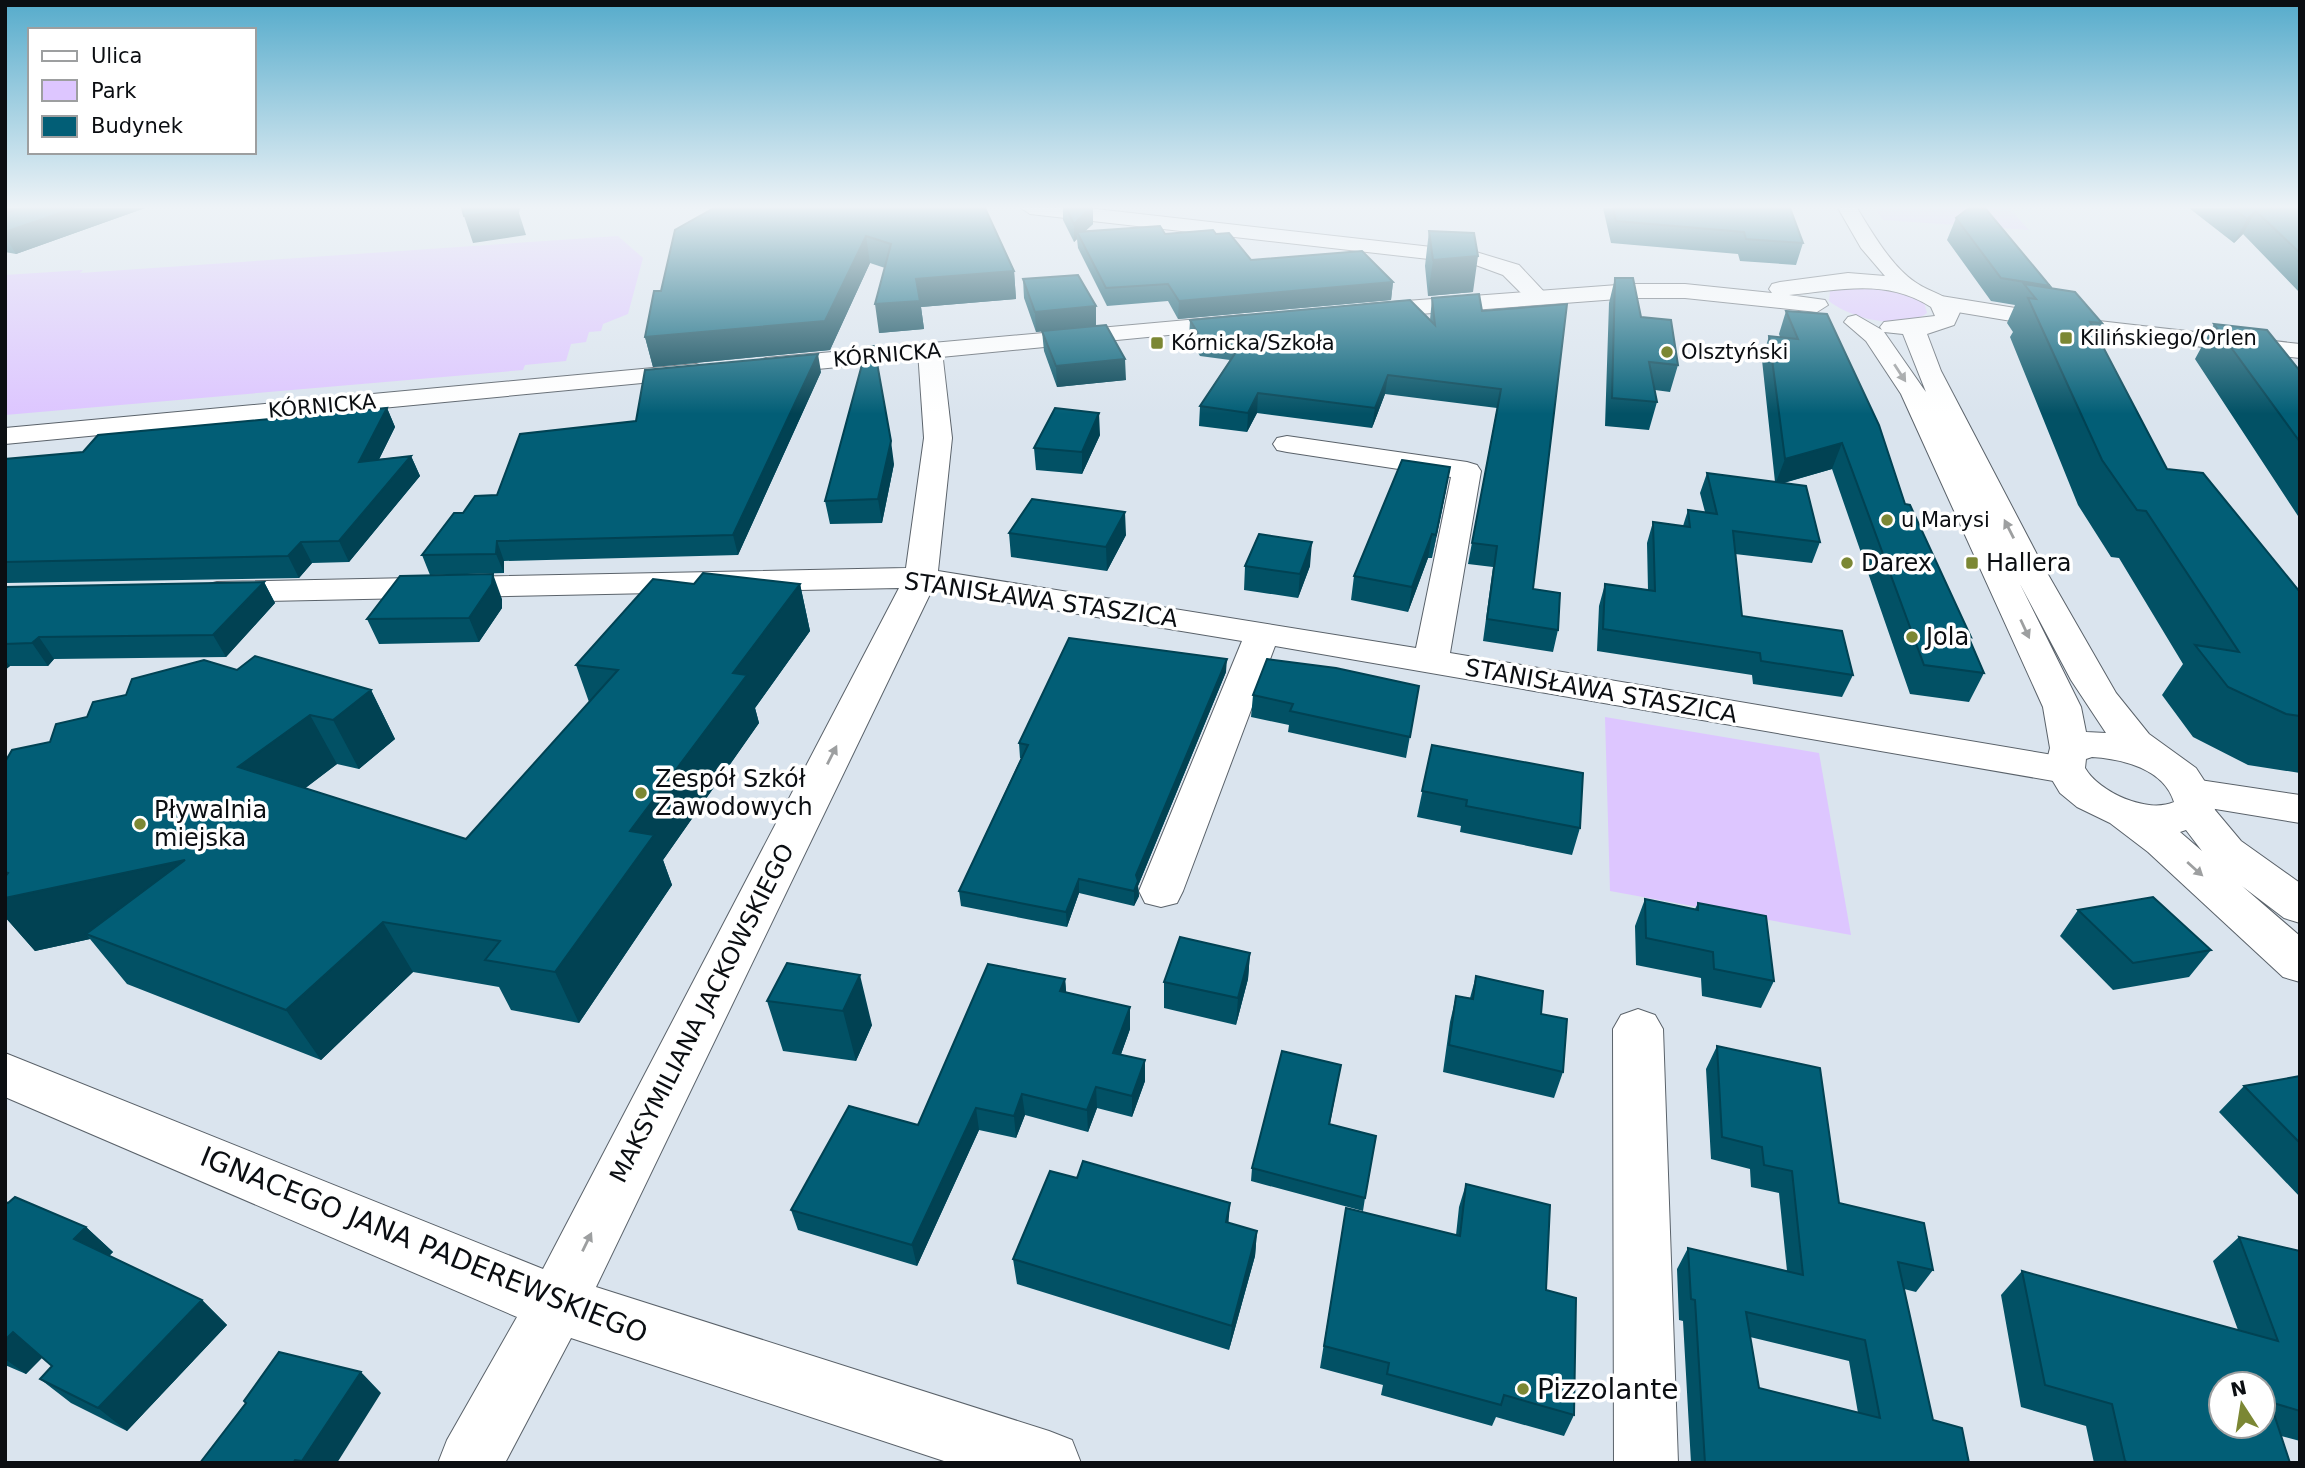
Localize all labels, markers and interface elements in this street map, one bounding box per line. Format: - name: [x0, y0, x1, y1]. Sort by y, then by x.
- legend: [28, 28, 256, 154]
- text: Ulica: [91, 44, 142, 68]
- text: Park: [91, 79, 137, 103]
- text: Budynek: [91, 114, 184, 138]
- place label: Kilińskiego/Orlen: [2080, 326, 2257, 350]
- marker: Kilińskiego/Orlen: [2058, 330, 2074, 346]
- place label: Kórnicka/Szkoła: [1171, 331, 1335, 355]
- marker: Kórnicka/Szkoła: [1149, 335, 1165, 351]
- street label: KÓRNICKA: [832, 337, 943, 372]
- place label: Olsztyński: [1681, 340, 1788, 364]
- marker: Olsztyński: [1659, 344, 1675, 360]
- one-way arrow: [1893, 363, 1906, 383]
- street label: KÓRNICKA: [267, 388, 378, 423]
- place label: u Marysi: [1901, 508, 1990, 532]
- marker: u Marysi: [1879, 512, 1895, 528]
- one-way arrow: [2003, 519, 2014, 539]
- place label: Darex: [1861, 549, 1932, 577]
- place label: Hallera: [1986, 549, 2071, 577]
- marker: Darex: [1839, 555, 1855, 571]
- marker: Hallera: [1964, 555, 1980, 571]
- street label: STANISŁAWA STASZICA: [902, 567, 1180, 633]
- one-way arrow: [2020, 618, 2031, 639]
- place label: Jola: [1924, 623, 1969, 651]
- marker: Jola: [1904, 629, 1920, 645]
- street label: STANISŁAWA STASZICA: [1463, 653, 1740, 729]
- one-way arrow: [827, 745, 838, 765]
- place label: Zespół Szkół Zawodowych: [655, 765, 813, 821]
- marker: Zespół Szkół Zawodowych: [633, 785, 649, 801]
- place label: Pływalnia miejska: [154, 796, 267, 852]
- marker: Pływalnia miejska: [132, 816, 148, 832]
- street label: MAKSYMILIANA JACKOWSKIEGO: [604, 839, 800, 1187]
- one-way arrow: [2186, 861, 2204, 877]
- street label: IGNACEGO JANA PADEREWSKIEGO: [196, 1140, 652, 1350]
- one-way arrow: [582, 1232, 593, 1253]
- north arrow: [2207, 1370, 2277, 1440]
- place label: Pizzolante: [1537, 1373, 1678, 1406]
- text: N: [2228, 1376, 2249, 1401]
- marker: Pizzolante: [1515, 1381, 1531, 1397]

